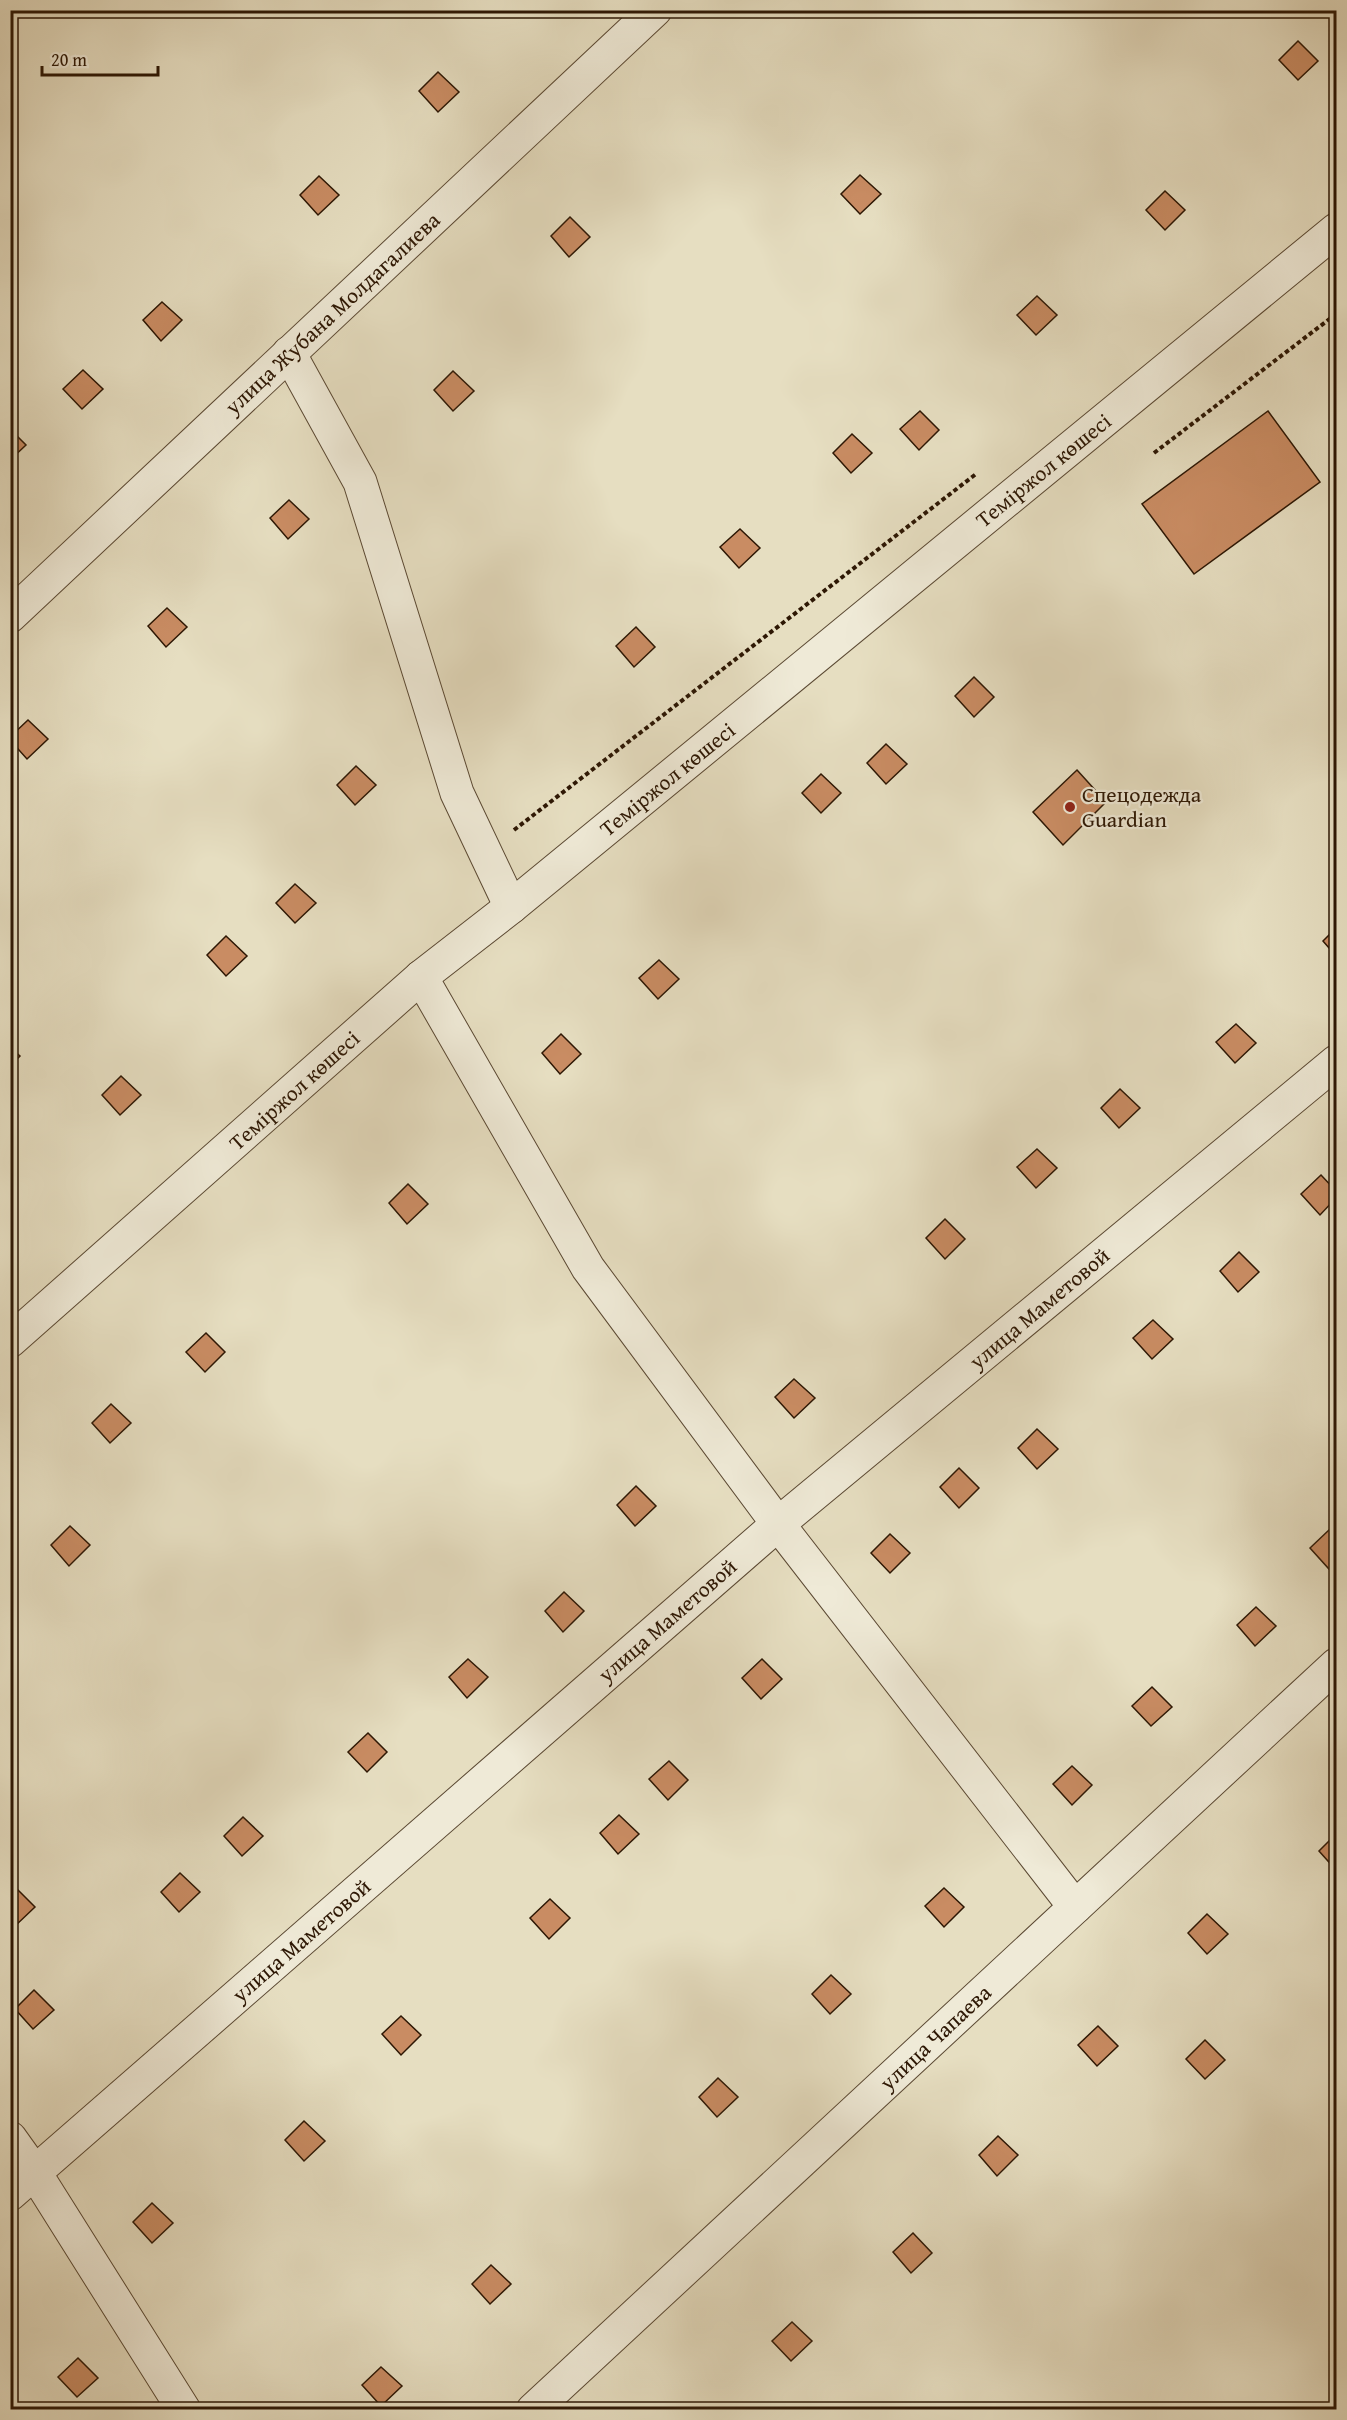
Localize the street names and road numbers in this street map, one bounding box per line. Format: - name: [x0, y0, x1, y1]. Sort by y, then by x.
- street label: улица Жубана Молдагалиева: [216, 204, 447, 422]
- street label: Теміржол көшесі: [968, 405, 1118, 535]
- street label: Теміржол көшесі: [592, 714, 742, 844]
- street label: Теміржол көшесі: [221, 1022, 367, 1158]
- street label: улица Маметовой: [961, 1240, 1116, 1377]
- street label: улица Маметовой: [590, 1551, 743, 1690]
- street label: улица Маметовой: [224, 1871, 377, 2010]
- street label: улица Чапаева: [871, 1976, 998, 2098]

